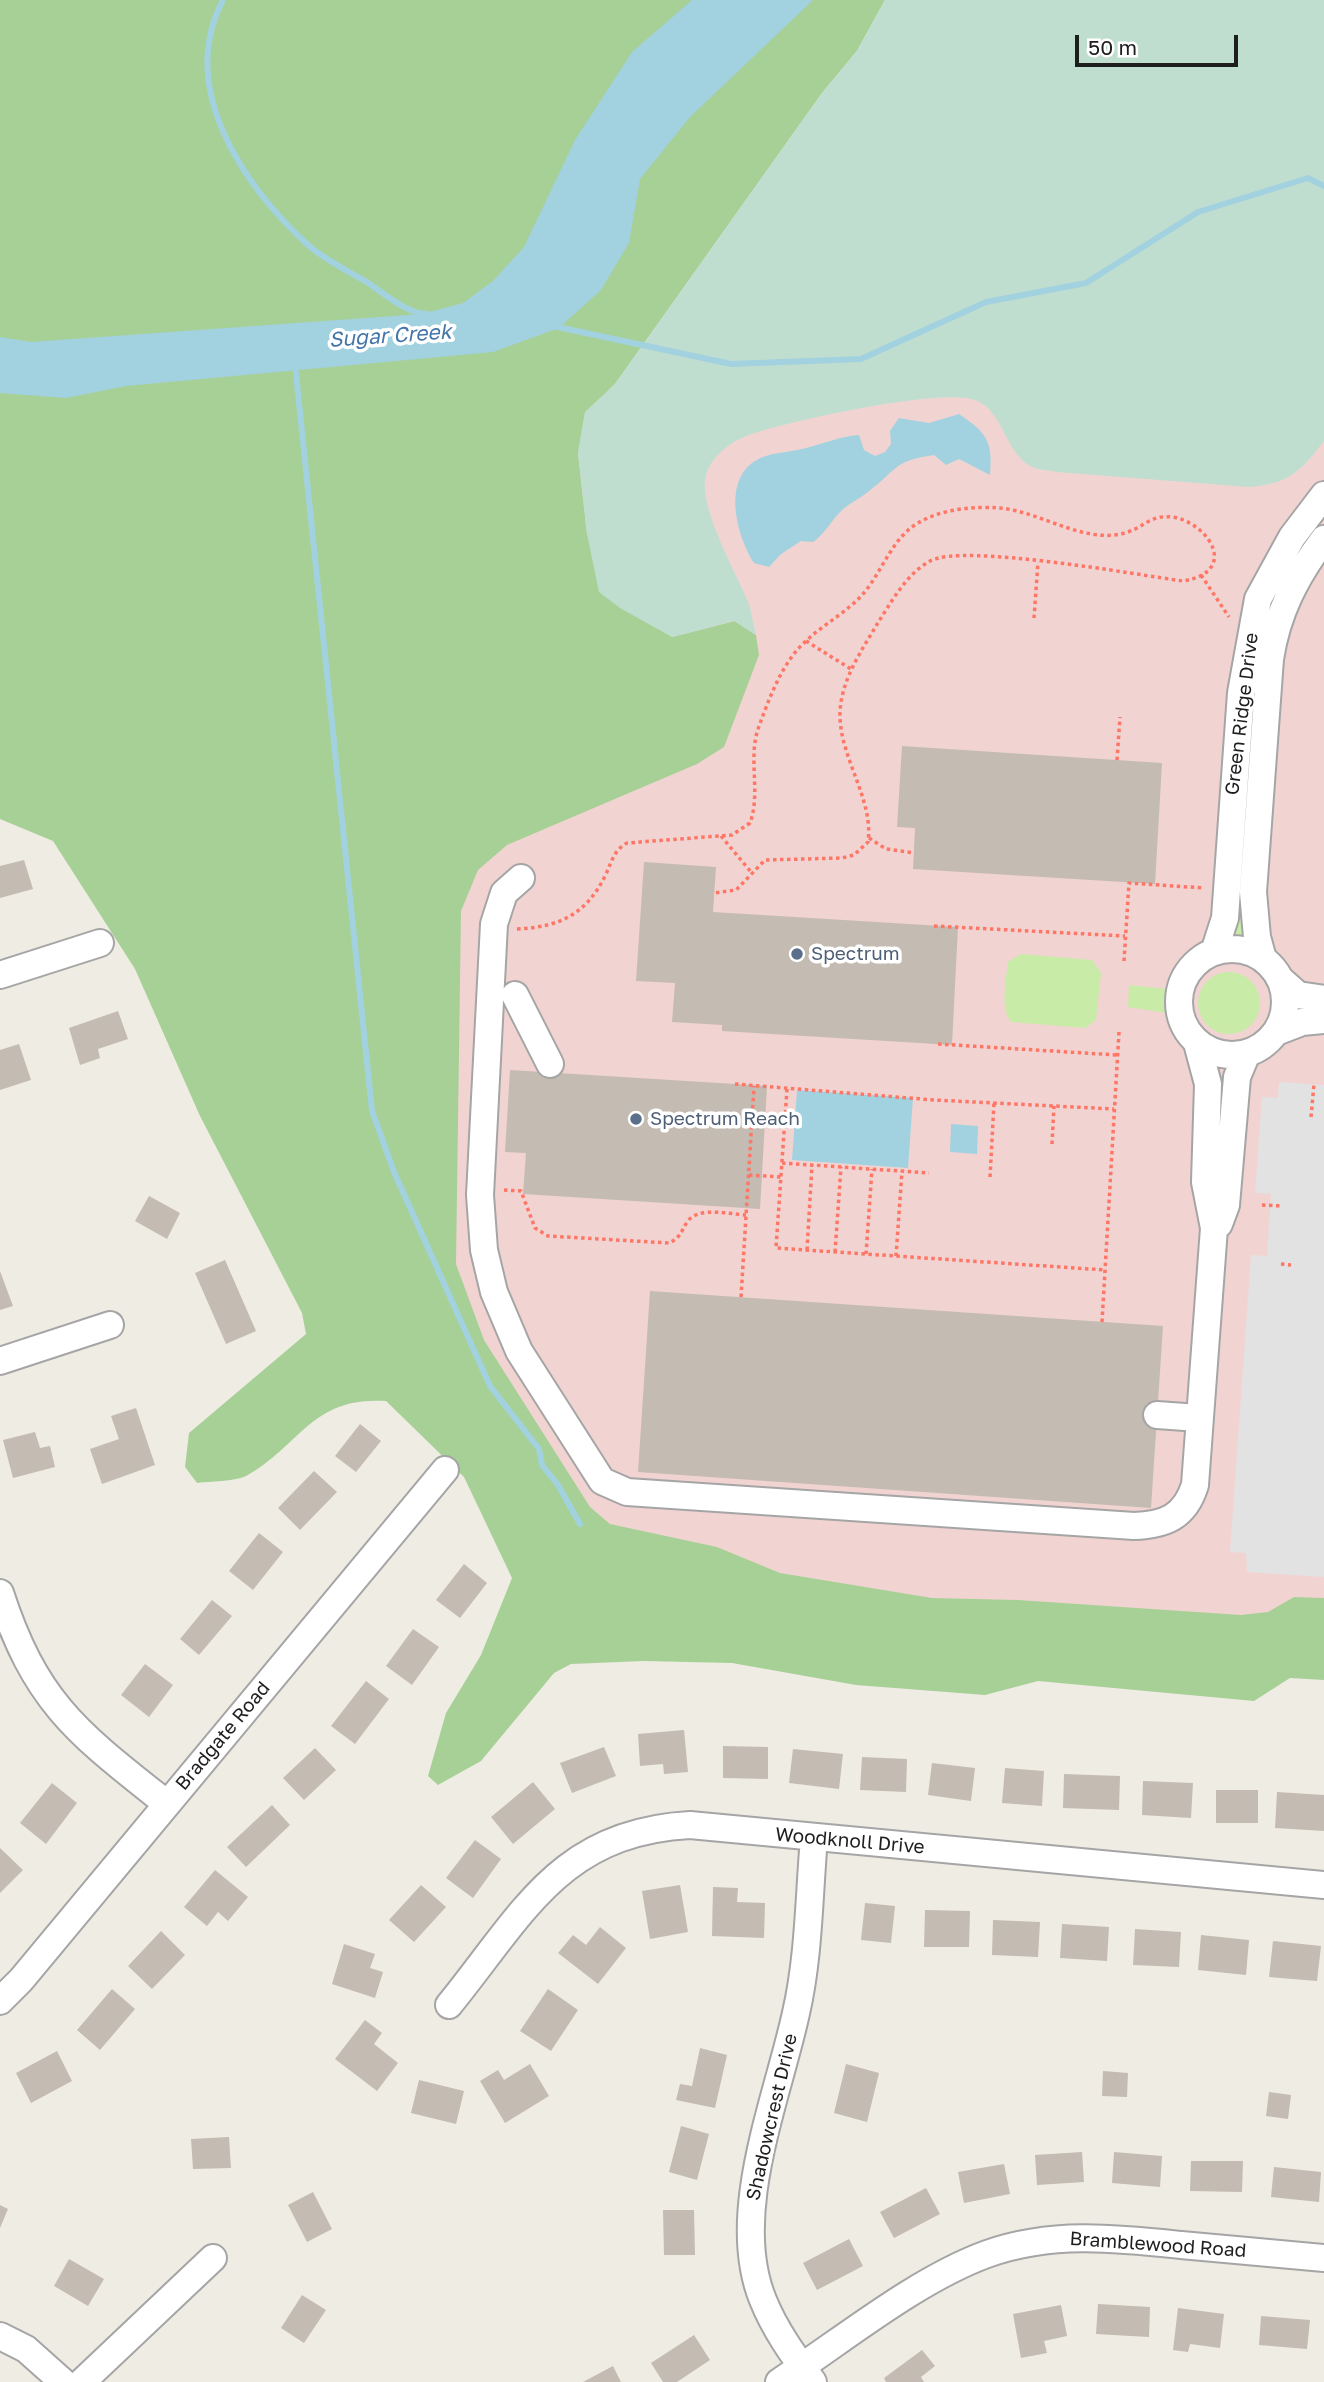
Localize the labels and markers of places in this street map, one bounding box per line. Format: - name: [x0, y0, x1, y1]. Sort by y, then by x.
- place label: Spectrum: [811, 943, 900, 965]
- marker: Spectrum: [789, 946, 805, 962]
- place label: Spectrum Reach: [650, 1108, 800, 1130]
- marker: Spectrum Reach: [628, 1111, 644, 1127]

